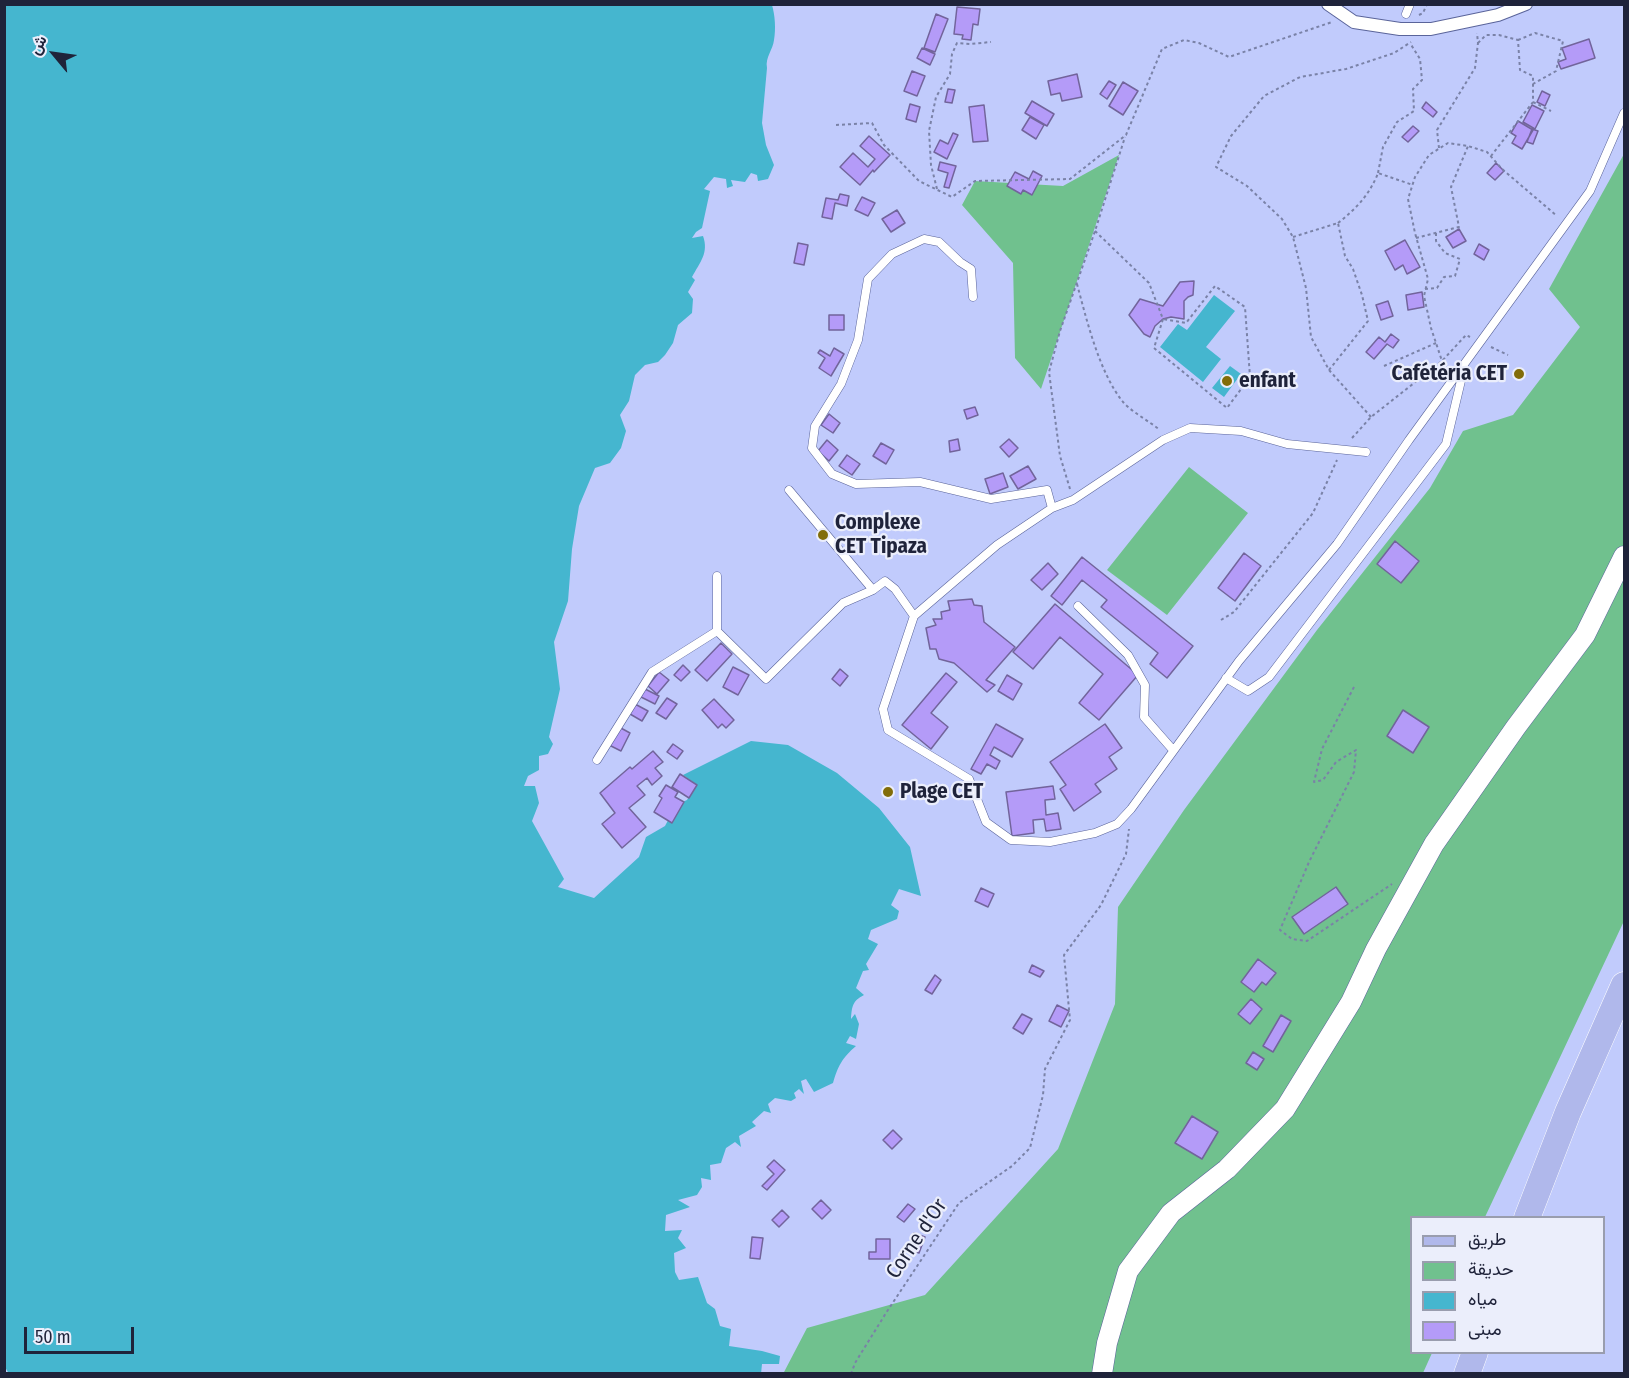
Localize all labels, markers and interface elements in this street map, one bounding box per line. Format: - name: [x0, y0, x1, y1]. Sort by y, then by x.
- north arrow: [24, 24, 84, 84]
- text: ش: [25, 32, 51, 58]
- place label: Cafétéria CET: [1392, 361, 1507, 387]
- marker: Cafétéria CET: [1512, 367, 1526, 381]
- place label: enfant: [1239, 368, 1296, 394]
- marker: enfant: [1220, 374, 1234, 388]
- place label: Complexe CET Tipaza: [835, 510, 927, 560]
- marker: Complexe CET Tipaza: [816, 528, 830, 542]
- place label: Plage CET: [900, 779, 983, 805]
- marker: Plage CET: [881, 785, 895, 799]
- street label: Corne d'Or: [881, 1194, 953, 1284]
- legend: [1410, 1216, 1605, 1354]
- text: طريق: [1468, 1228, 1506, 1250]
- text: حديقة: [1468, 1258, 1514, 1280]
- text: مياه: [1468, 1288, 1497, 1310]
- scale bar: [27, 1315, 136, 1353]
- text: مبنى: [1468, 1318, 1502, 1340]
- text: 50 m: [35, 1326, 71, 1348]

